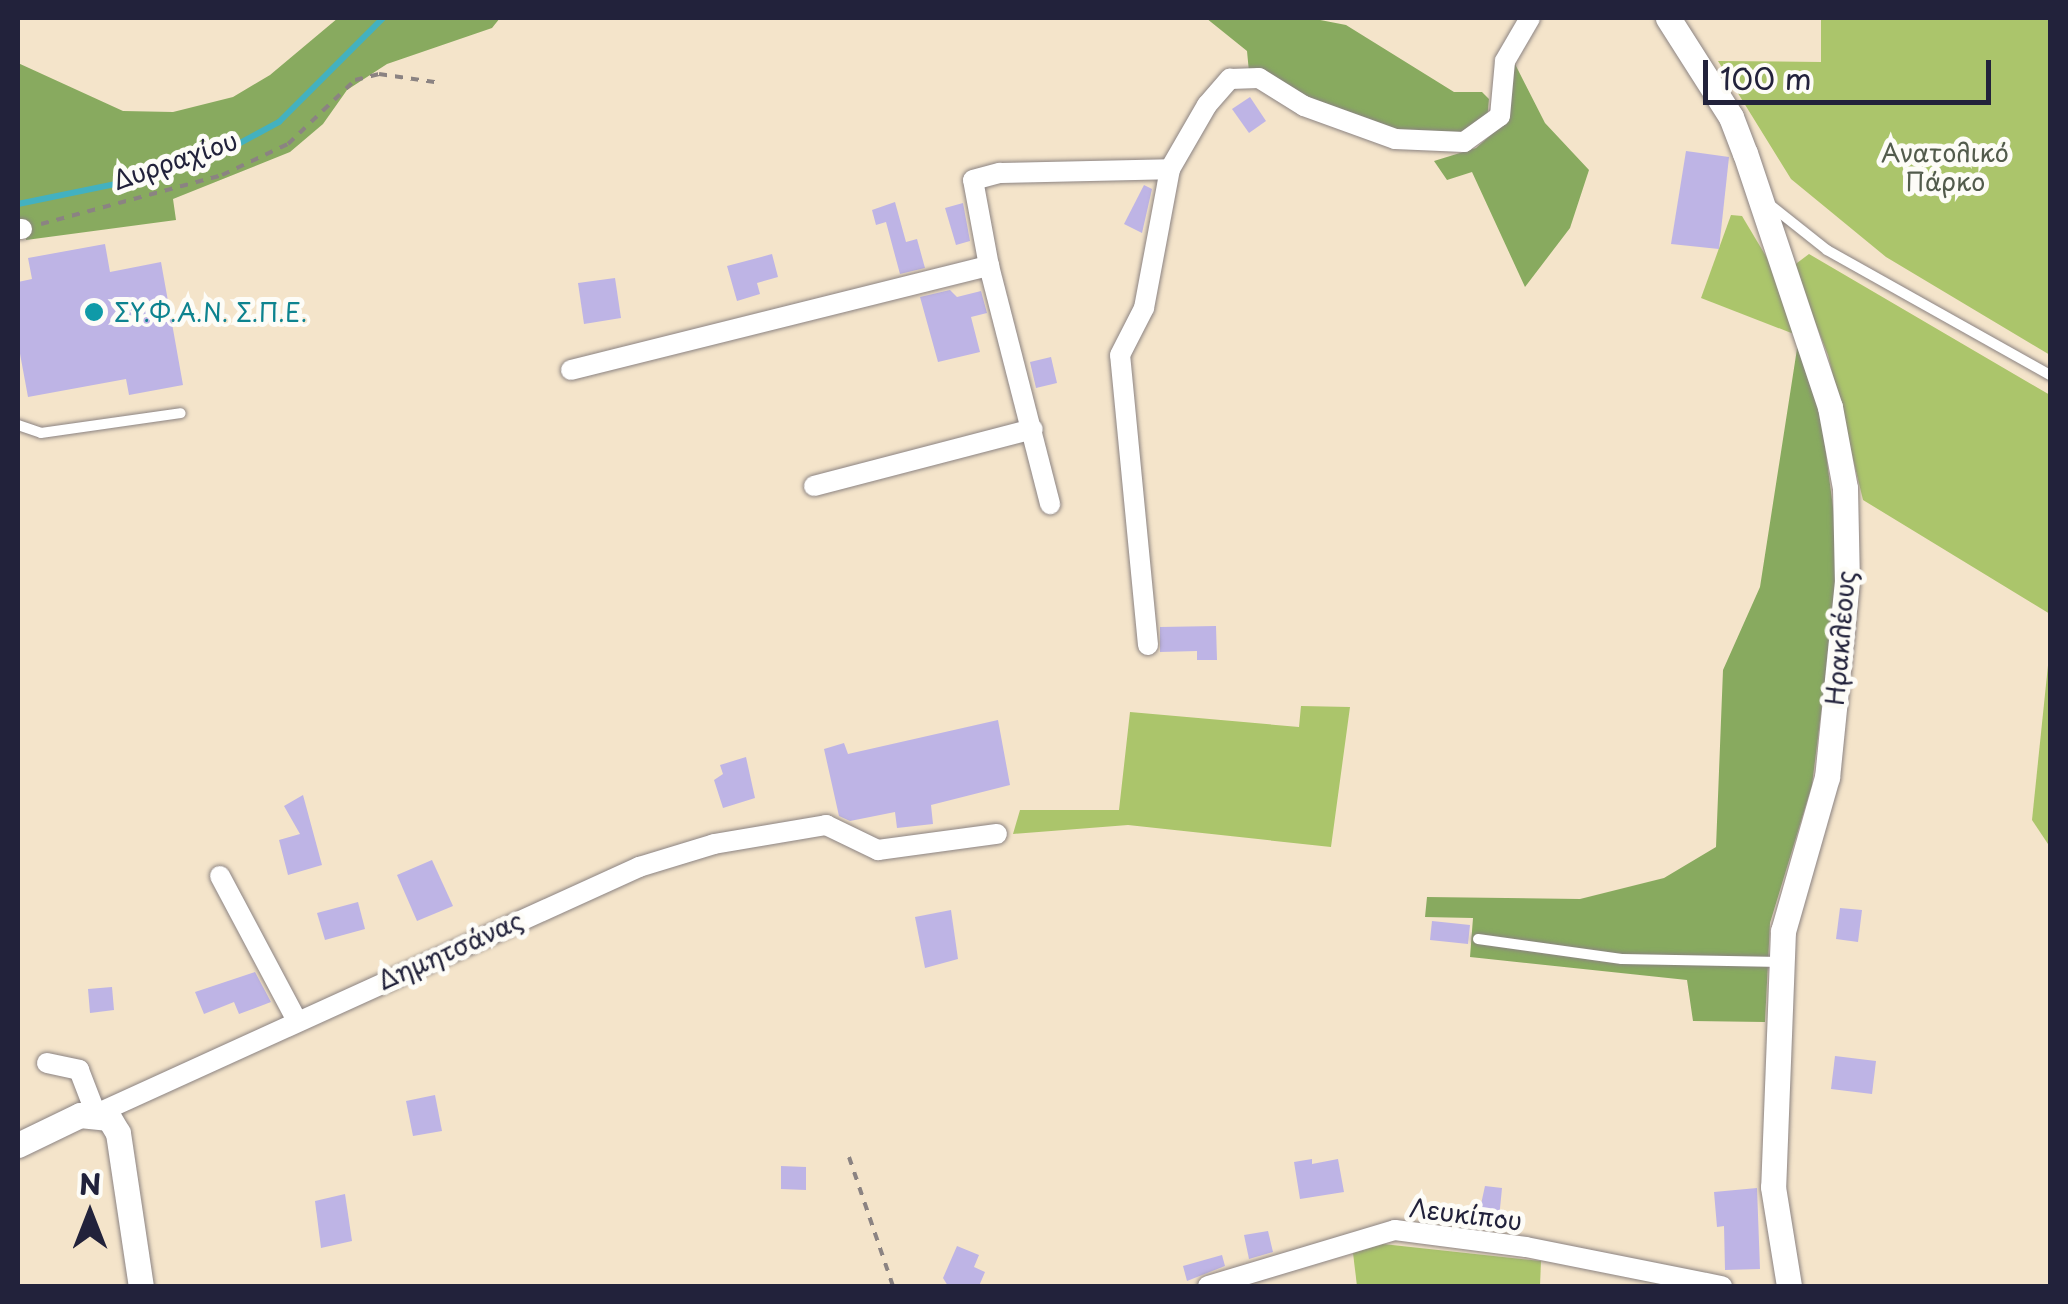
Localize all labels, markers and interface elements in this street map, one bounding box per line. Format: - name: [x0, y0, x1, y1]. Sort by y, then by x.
- scale bar: [1708, 40, 1996, 102]
- text: 100 m: [1720, 55, 1812, 100]
- street label: Δυρραχίου: [109, 125, 241, 195]
- park label: Ανατολικό Πάρκο: [1881, 138, 2009, 197]
- place label: ΣΥ.Φ.Α.Ν. Σ.Π.Ε.: [114, 297, 308, 327]
- marker: ΣΥ.Φ.Α.Ν. Σ.Π.Ε.: [83, 301, 105, 323]
- street label: Ηρακλέους: [1819, 569, 1861, 707]
- street label: Δημητσάνας: [373, 905, 527, 995]
- text: N: [79, 1162, 101, 1205]
- north arrow: [40, 1164, 140, 1264]
- street label: Λευκίπου: [1408, 1192, 1524, 1236]

